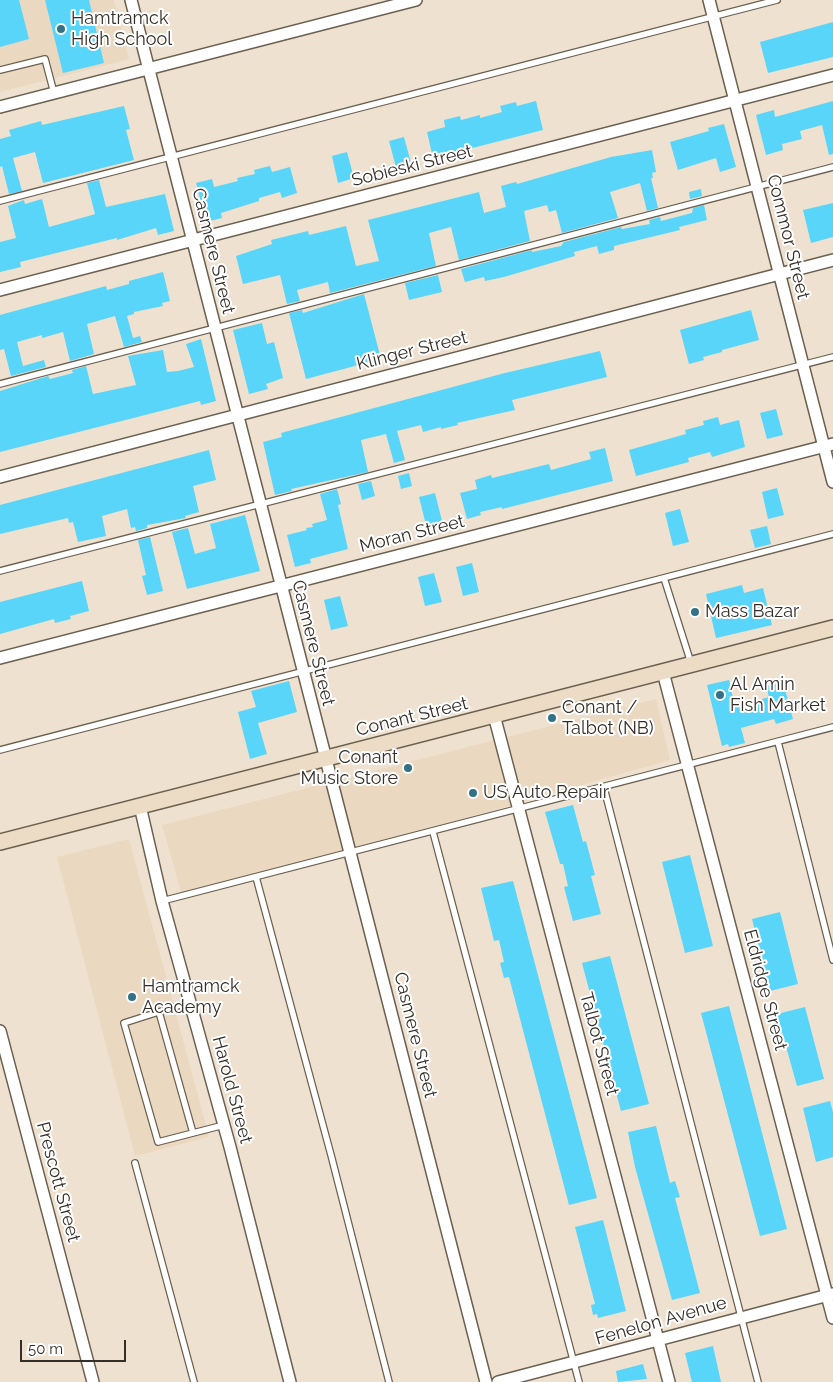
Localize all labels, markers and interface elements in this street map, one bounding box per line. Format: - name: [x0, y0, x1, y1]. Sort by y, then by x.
- place label: Hamtramck High School: [71, 8, 172, 50]
- marker: Hamtramck High School: [55, 23, 67, 35]
- street label: Sobieski Street: [349, 141, 475, 191]
- street label: Commor Street: [762, 172, 814, 302]
- street label: Casmere Street: [187, 186, 239, 316]
- street label: Klinger Street: [354, 327, 470, 375]
- street label: Moran Street: [357, 511, 467, 557]
- street label: Casmere Street: [287, 578, 339, 708]
- place label: Mass Bazar: [705, 601, 799, 623]
- marker: Mass Bazar: [689, 606, 701, 618]
- place label: Al Amin Fish Market: [730, 674, 826, 716]
- marker: Al Amin Fish Market: [714, 689, 726, 701]
- street label: Conant Street: [354, 693, 470, 741]
- place label: Conant / Talbot (NB): [562, 697, 654, 740]
- marker: Conant / Talbot (NB): [546, 712, 558, 724]
- place label: Conant Music Store: [300, 747, 398, 790]
- marker: Conant Music Store: [402, 762, 414, 774]
- place label: US Auto Repair: [483, 782, 609, 804]
- marker: US Auto Repair: [467, 787, 479, 799]
- street label: Eldridge Street: [738, 927, 792, 1053]
- street label: Casmere Street: [389, 970, 441, 1100]
- place label: Hamtramck Academy: [142, 976, 240, 1019]
- street label: Talbot Street: [575, 990, 623, 1098]
- marker: Hamtramck Academy: [126, 991, 138, 1003]
- street label: Harold Street: [207, 1034, 257, 1146]
- street label: Prescott Street: [32, 1120, 84, 1244]
- street label: Fenelon Avenue: [593, 1292, 729, 1350]
- scale bar: [22, 1330, 129, 1362]
- text: 50 m: [28, 1340, 63, 1358]

